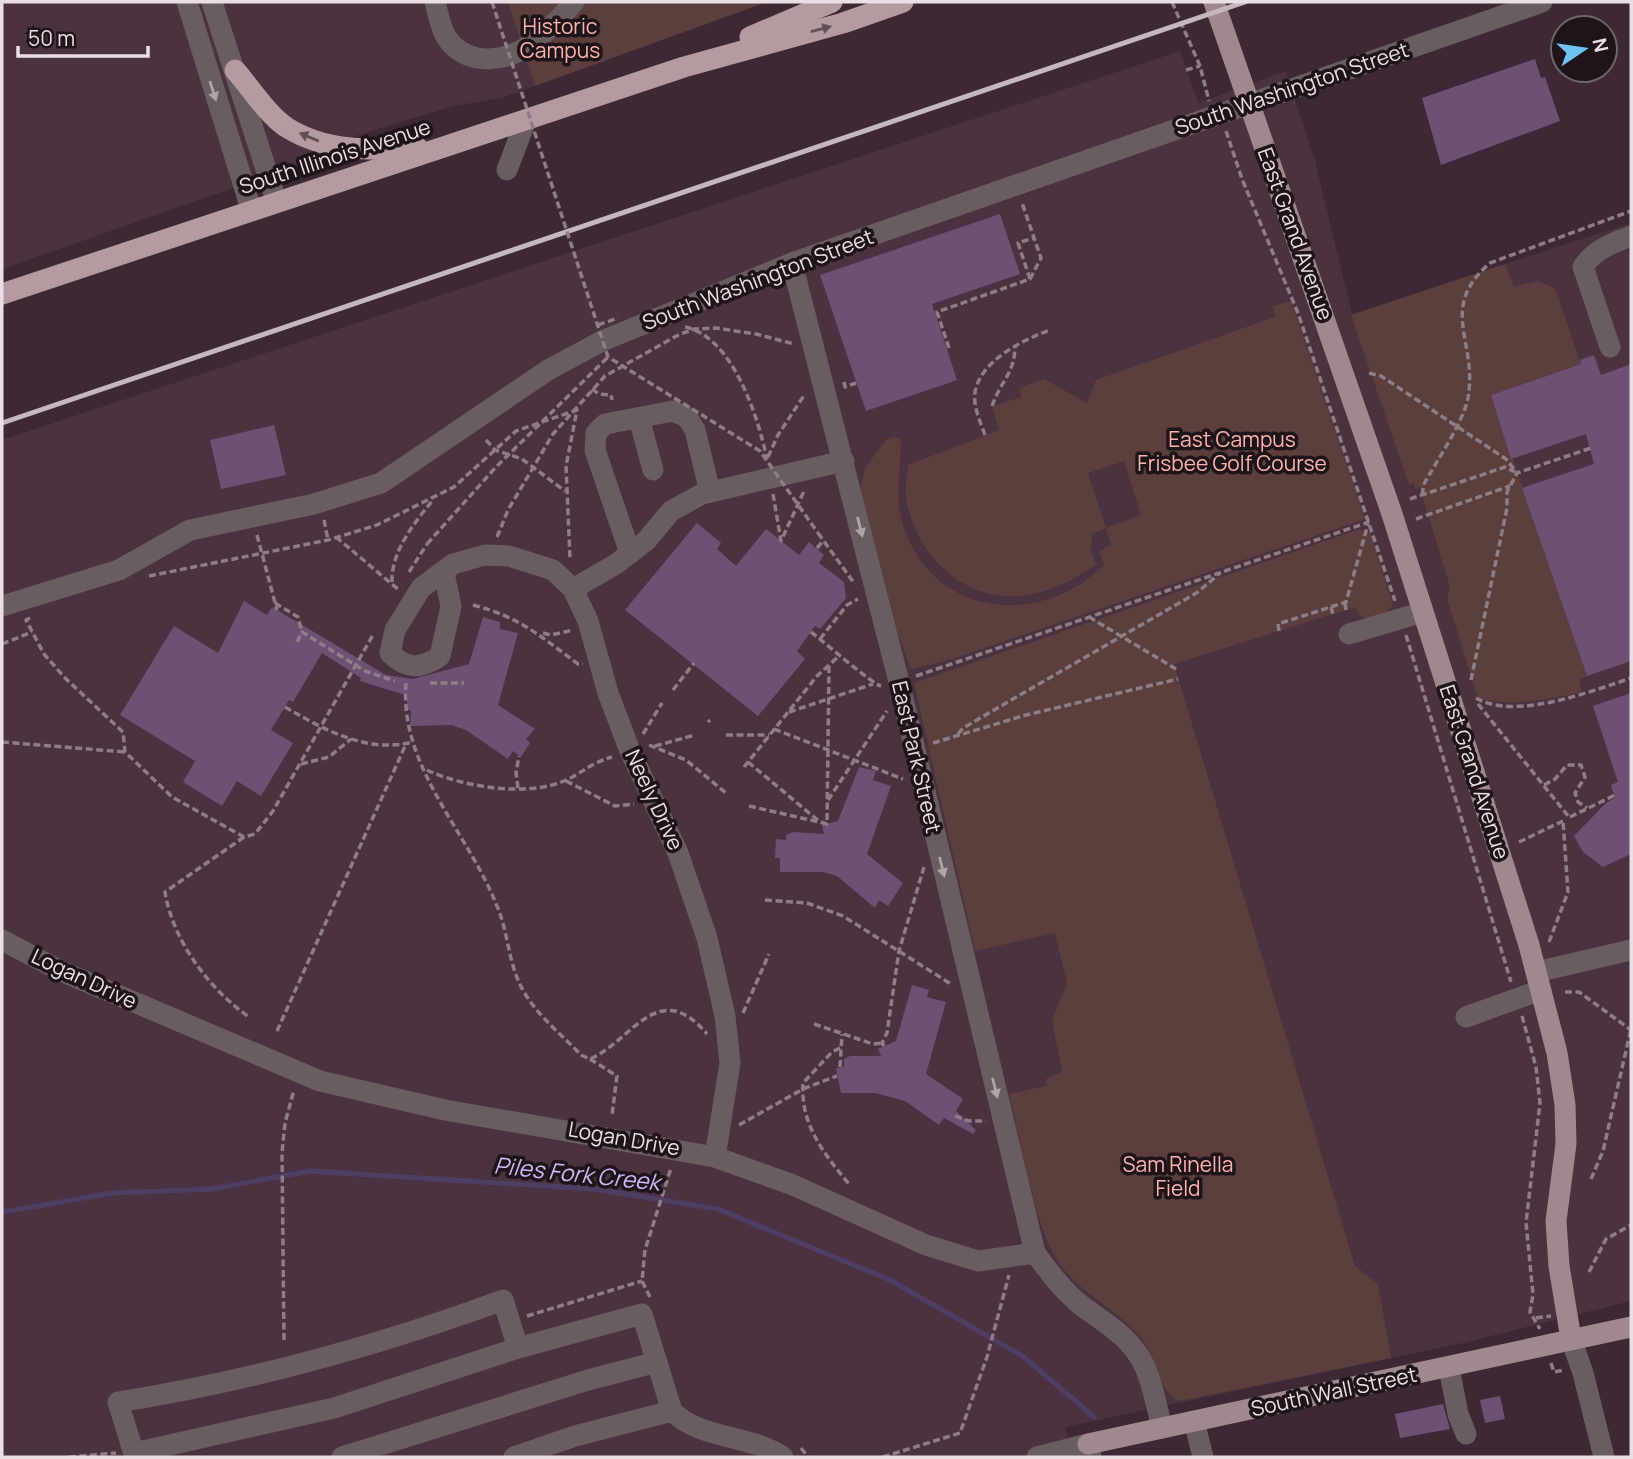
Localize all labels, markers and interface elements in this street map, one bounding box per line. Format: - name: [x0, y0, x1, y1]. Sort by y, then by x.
- park label: Historic Campus: [520, 12, 600, 64]
- scale bar: [18, 14, 147, 58]
- north arrow: [1549, 14, 1619, 84]
- one-way arrow: [810, 23, 832, 34]
- text: 50 m: [28, 24, 75, 52]
- street label: South Washington Street: [1171, 35, 1412, 141]
- text: N: [1586, 36, 1615, 55]
- one-way arrow: [209, 80, 219, 101]
- street label: South Illinois Avenue: [236, 112, 434, 200]
- one-way arrow: [298, 131, 319, 142]
- street label: East Grand Avenue: [1252, 143, 1340, 324]
- street label: South Washington Street: [638, 222, 877, 336]
- park label: East Campus Frisbee Golf Course: [1137, 425, 1327, 477]
- one-way arrow: [855, 516, 866, 538]
- street label: East Park Street: [886, 678, 948, 835]
- street label: East Grand Avenue: [1434, 681, 1516, 862]
- street label: Neely Drive: [619, 745, 690, 855]
- one-way arrow: [937, 856, 948, 878]
- street label: Logan Drive: [27, 942, 142, 1015]
- one-way arrow: [990, 1077, 1001, 1099]
- street label: Logan Drive: [566, 1114, 682, 1162]
- water label: Piles Fork Creek: [493, 1148, 665, 1198]
- park label: Sam Rinella Field: [1123, 1150, 1233, 1202]
- street label: South Wall Street: [1248, 1360, 1419, 1422]

